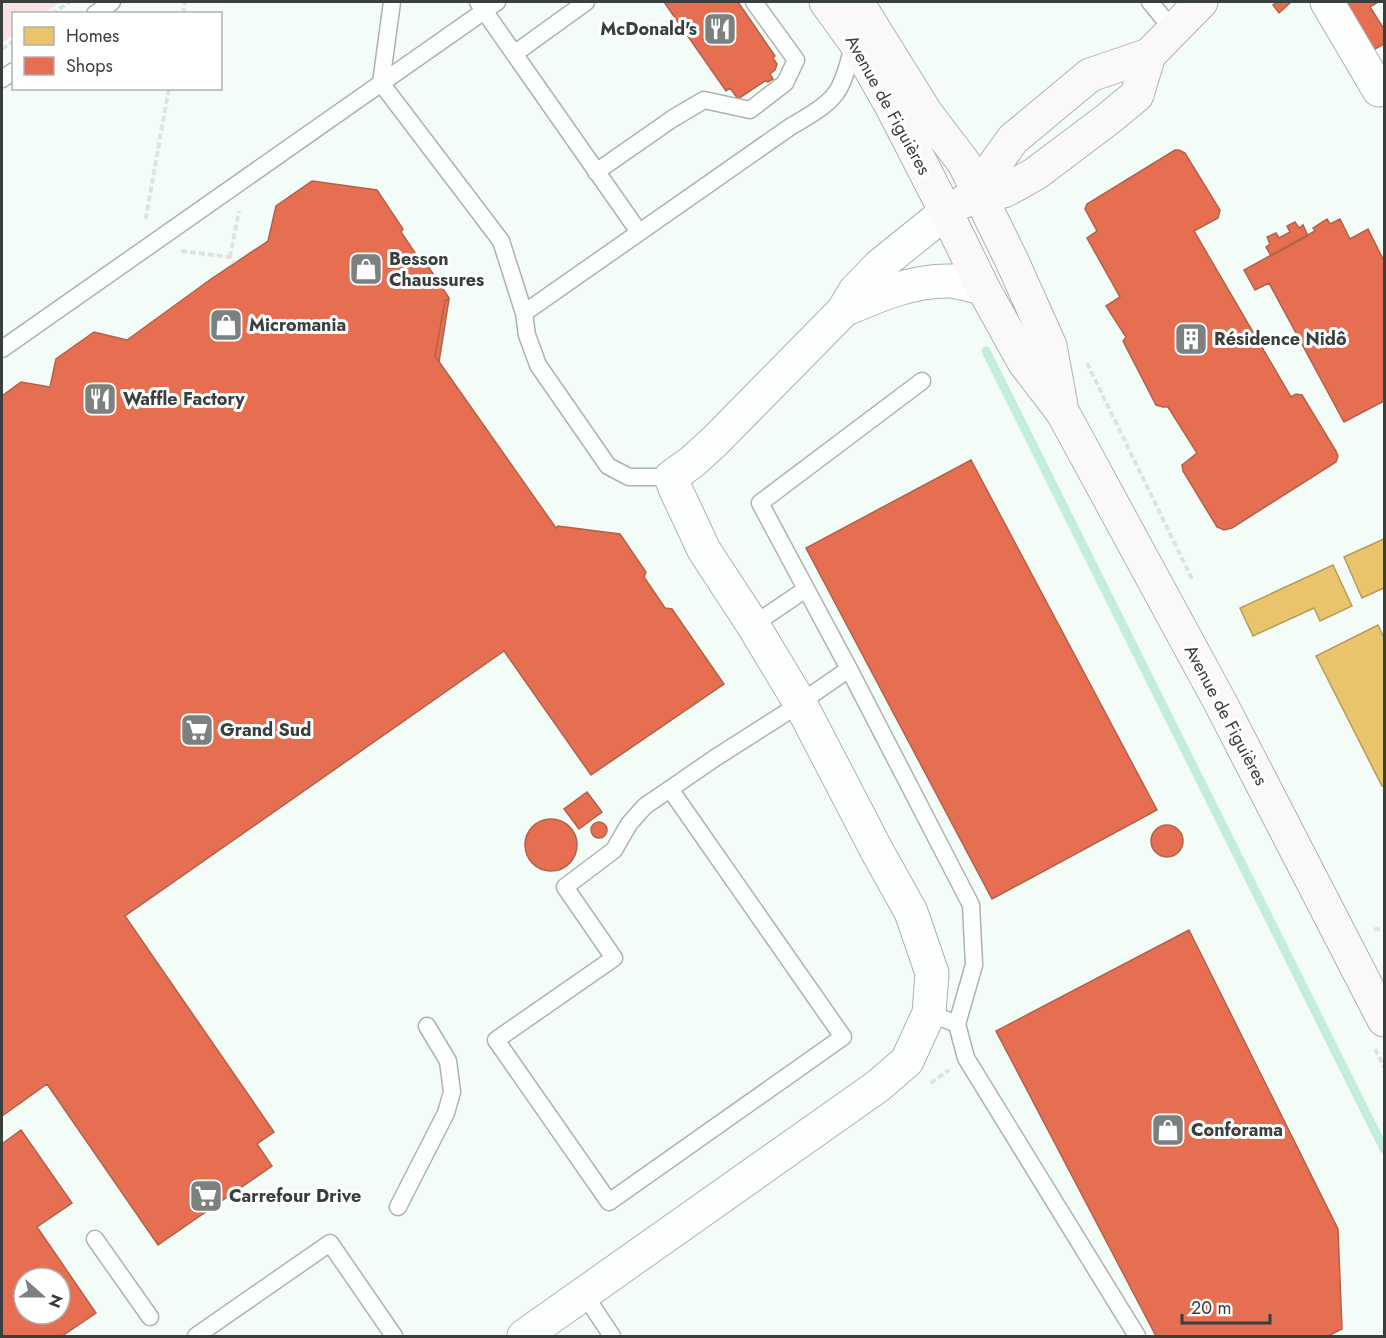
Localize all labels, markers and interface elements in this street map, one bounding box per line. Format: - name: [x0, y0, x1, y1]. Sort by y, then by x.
- restaurant icon: McDonald's: [702, 11, 738, 47]
- legend: [12, 12, 222, 90]
- place label: McDonald's: [600, 16, 697, 42]
- text: Homes: [66, 23, 119, 49]
- street label: Avenue de Figuières: [839, 30, 937, 180]
- text: Shops: [66, 53, 113, 79]
- place label: Besson Chaussures: [389, 246, 484, 293]
- shop icon: Besson Chaussures: [348, 251, 384, 287]
- shop icon: Micromania: [208, 307, 244, 343]
- place label: Micromania: [249, 312, 346, 338]
- building icon: Résidence Nidô: [1173, 321, 1209, 357]
- place label: Résidence Nidô: [1214, 326, 1347, 352]
- restaurant icon: Waffle Factory: [82, 381, 118, 417]
- place label: Waffle Factory: [123, 386, 245, 412]
- street label: Avenue de Figuières: [1178, 640, 1274, 790]
- supermarket icon: Grand Sud: [179, 712, 215, 748]
- place label: Grand Sud: [220, 717, 311, 743]
- shop icon: Conforama: [1150, 1112, 1186, 1148]
- place label: Conforama: [1191, 1117, 1283, 1143]
- supermarket icon: Carrefour Drive: [188, 1178, 224, 1214]
- place label: Carrefour Drive: [229, 1183, 361, 1209]
- north arrow: [12, 1266, 72, 1326]
- scale bar: [1182, 1287, 1270, 1325]
- text: N: [43, 1291, 69, 1311]
- text: 20 m: [1191, 1295, 1231, 1321]

